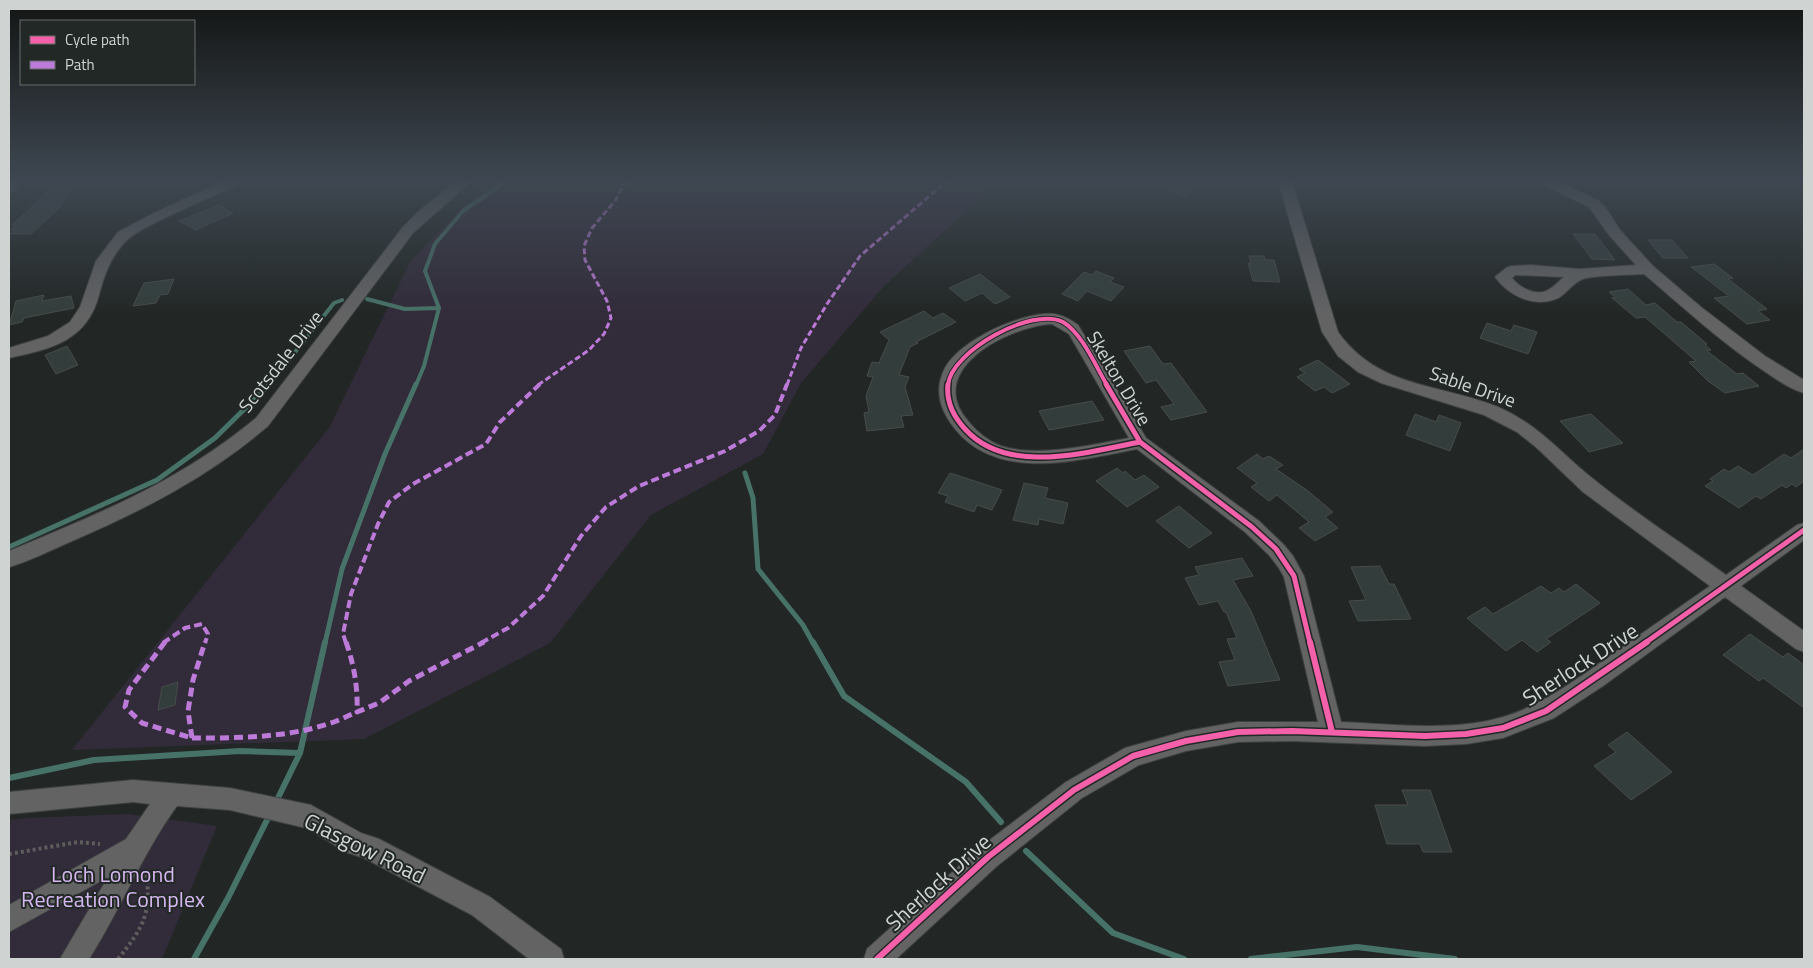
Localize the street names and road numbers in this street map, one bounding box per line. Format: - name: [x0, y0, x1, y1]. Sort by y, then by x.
- street label: Scotsdale Drive: [231, 304, 329, 418]
- street label: Skelton Drive: [1080, 325, 1160, 431]
- street label: Sable Drive: [1426, 358, 1520, 414]
- street label: Sherlock Drive: [1515, 614, 1645, 714]
- street label: Glasgow Road: [298, 804, 432, 892]
- street label: Sherlock Drive: [877, 825, 999, 939]

